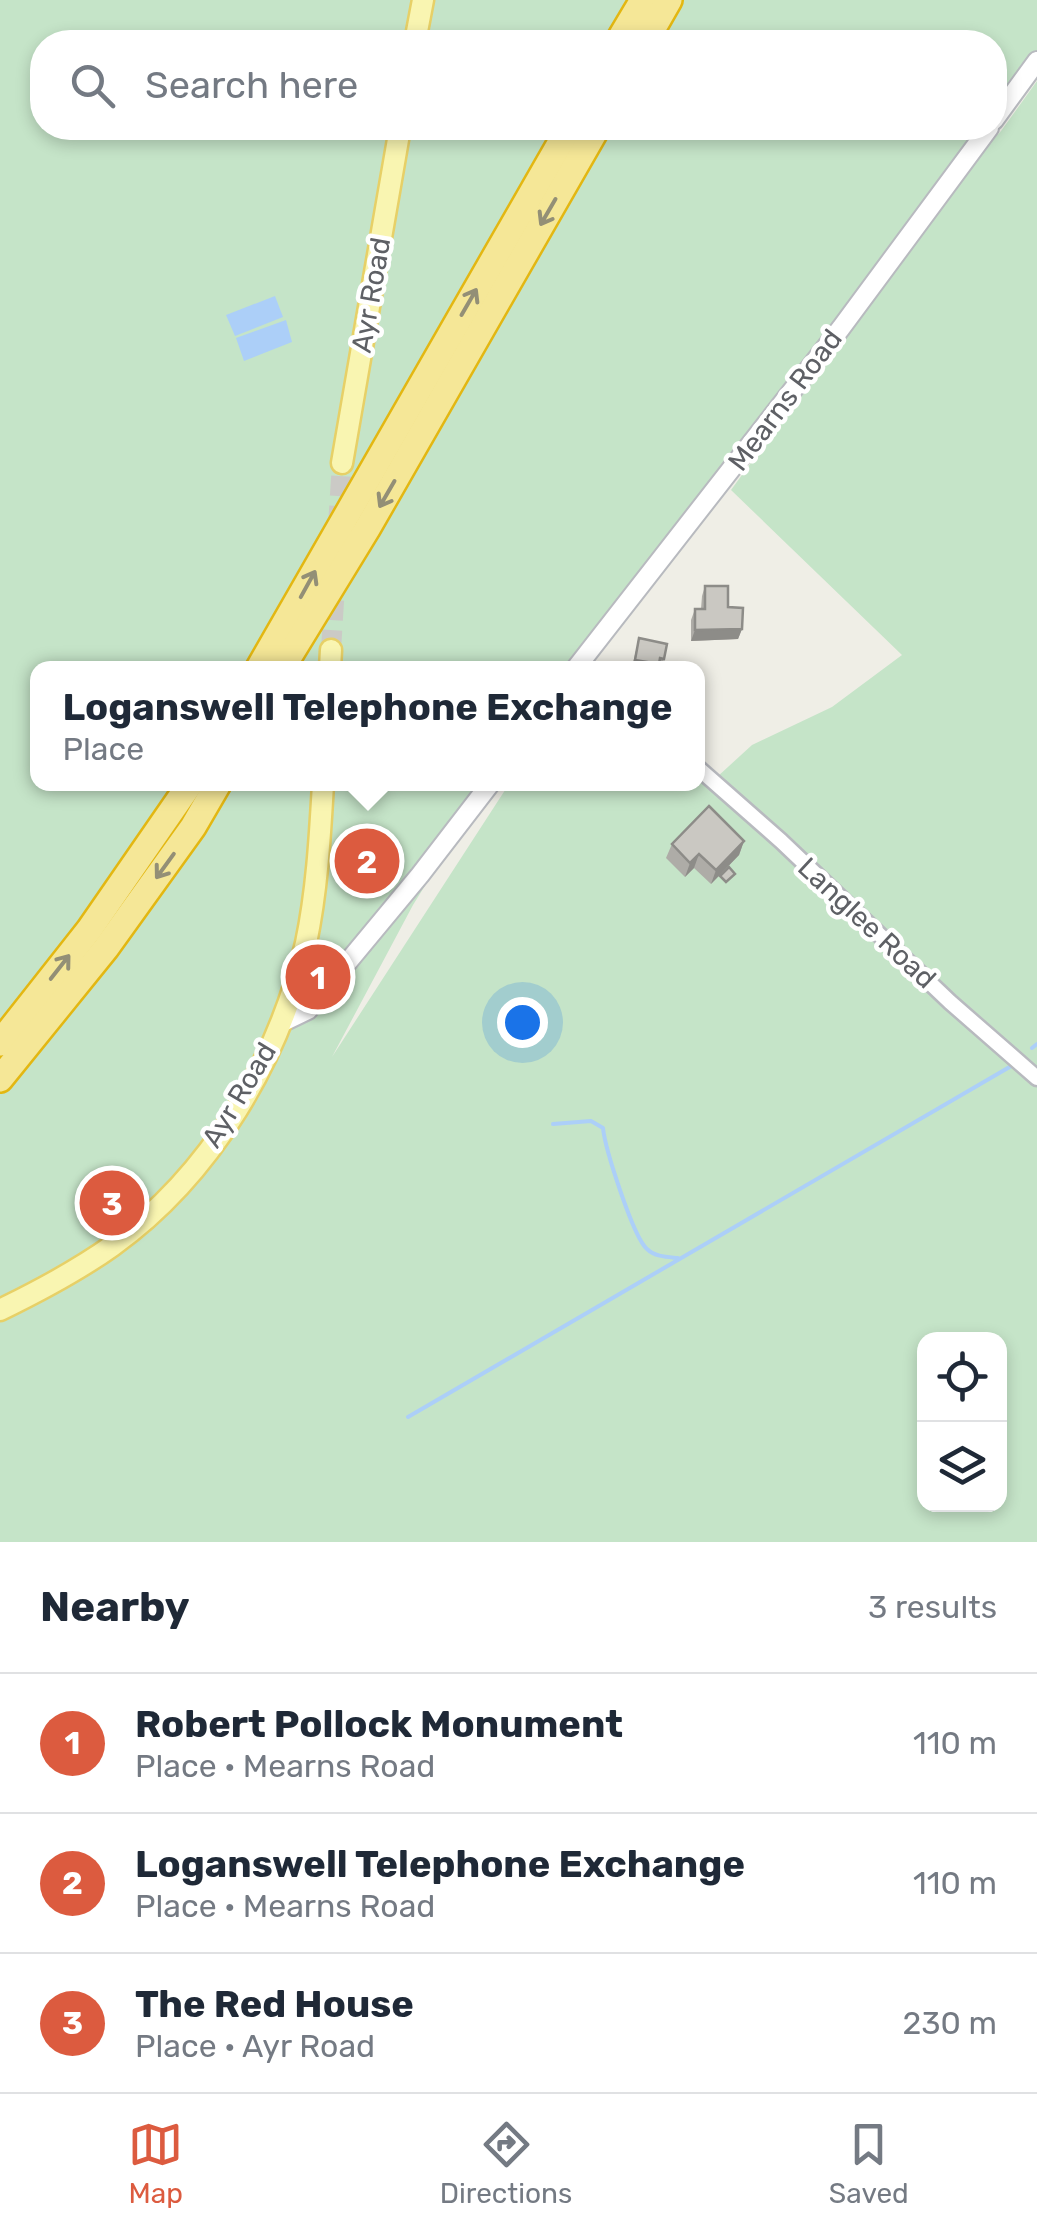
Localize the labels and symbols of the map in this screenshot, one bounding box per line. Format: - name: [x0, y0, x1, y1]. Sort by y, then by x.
- one-way arrow: [538, 197, 558, 226]
- street label: Ayr Road: [345, 235, 397, 355]
- one-way arrow: [459, 288, 479, 317]
- street label: Mearns Road: [721, 323, 849, 477]
- one-way arrow: [377, 479, 397, 508]
- one-way arrow: [298, 570, 318, 600]
- pin: 2: [334, 824, 400, 898]
- one-way arrow: [155, 851, 176, 879]
- street label: Langlee Road: [791, 851, 943, 995]
- pin: 1: [286, 940, 350, 1014]
- one-way arrow: [50, 954, 71, 981]
- your location: [497, 997, 548, 1048]
- street label: Ayr Road: [195, 1037, 283, 1153]
- pin: 3: [80, 1166, 144, 1240]

